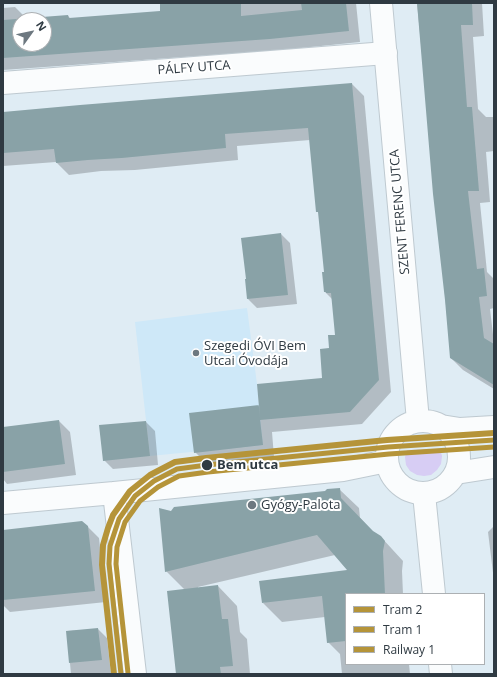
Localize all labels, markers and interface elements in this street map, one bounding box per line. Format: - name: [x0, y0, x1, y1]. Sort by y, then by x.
- north arrow: [12, 12, 52, 52]
- text: N: [33, 18, 50, 34]
- street label: PÁLFY UTCA: [157, 58, 231, 78]
- street label: SZENT FERENC UTCA: [387, 149, 413, 275]
- place label: Szegedi ÓVI Bem Utcai Óvodája: [204, 338, 306, 369]
- marker: Szegedi ÓVI Bem Utcai Óvodája: [191, 348, 201, 358]
- place label: Bem utca: [217, 457, 278, 473]
- marker: Bem utca: [200, 458, 214, 472]
- place label: Gyógy-Palota: [261, 497, 341, 513]
- marker: Gyógy-Palota: [246, 499, 258, 511]
- legend: [345, 593, 485, 665]
- text: Tram 2: [383, 601, 422, 618]
- text: Tram 1: [383, 621, 422, 638]
- text: Railway 1: [383, 641, 435, 658]

